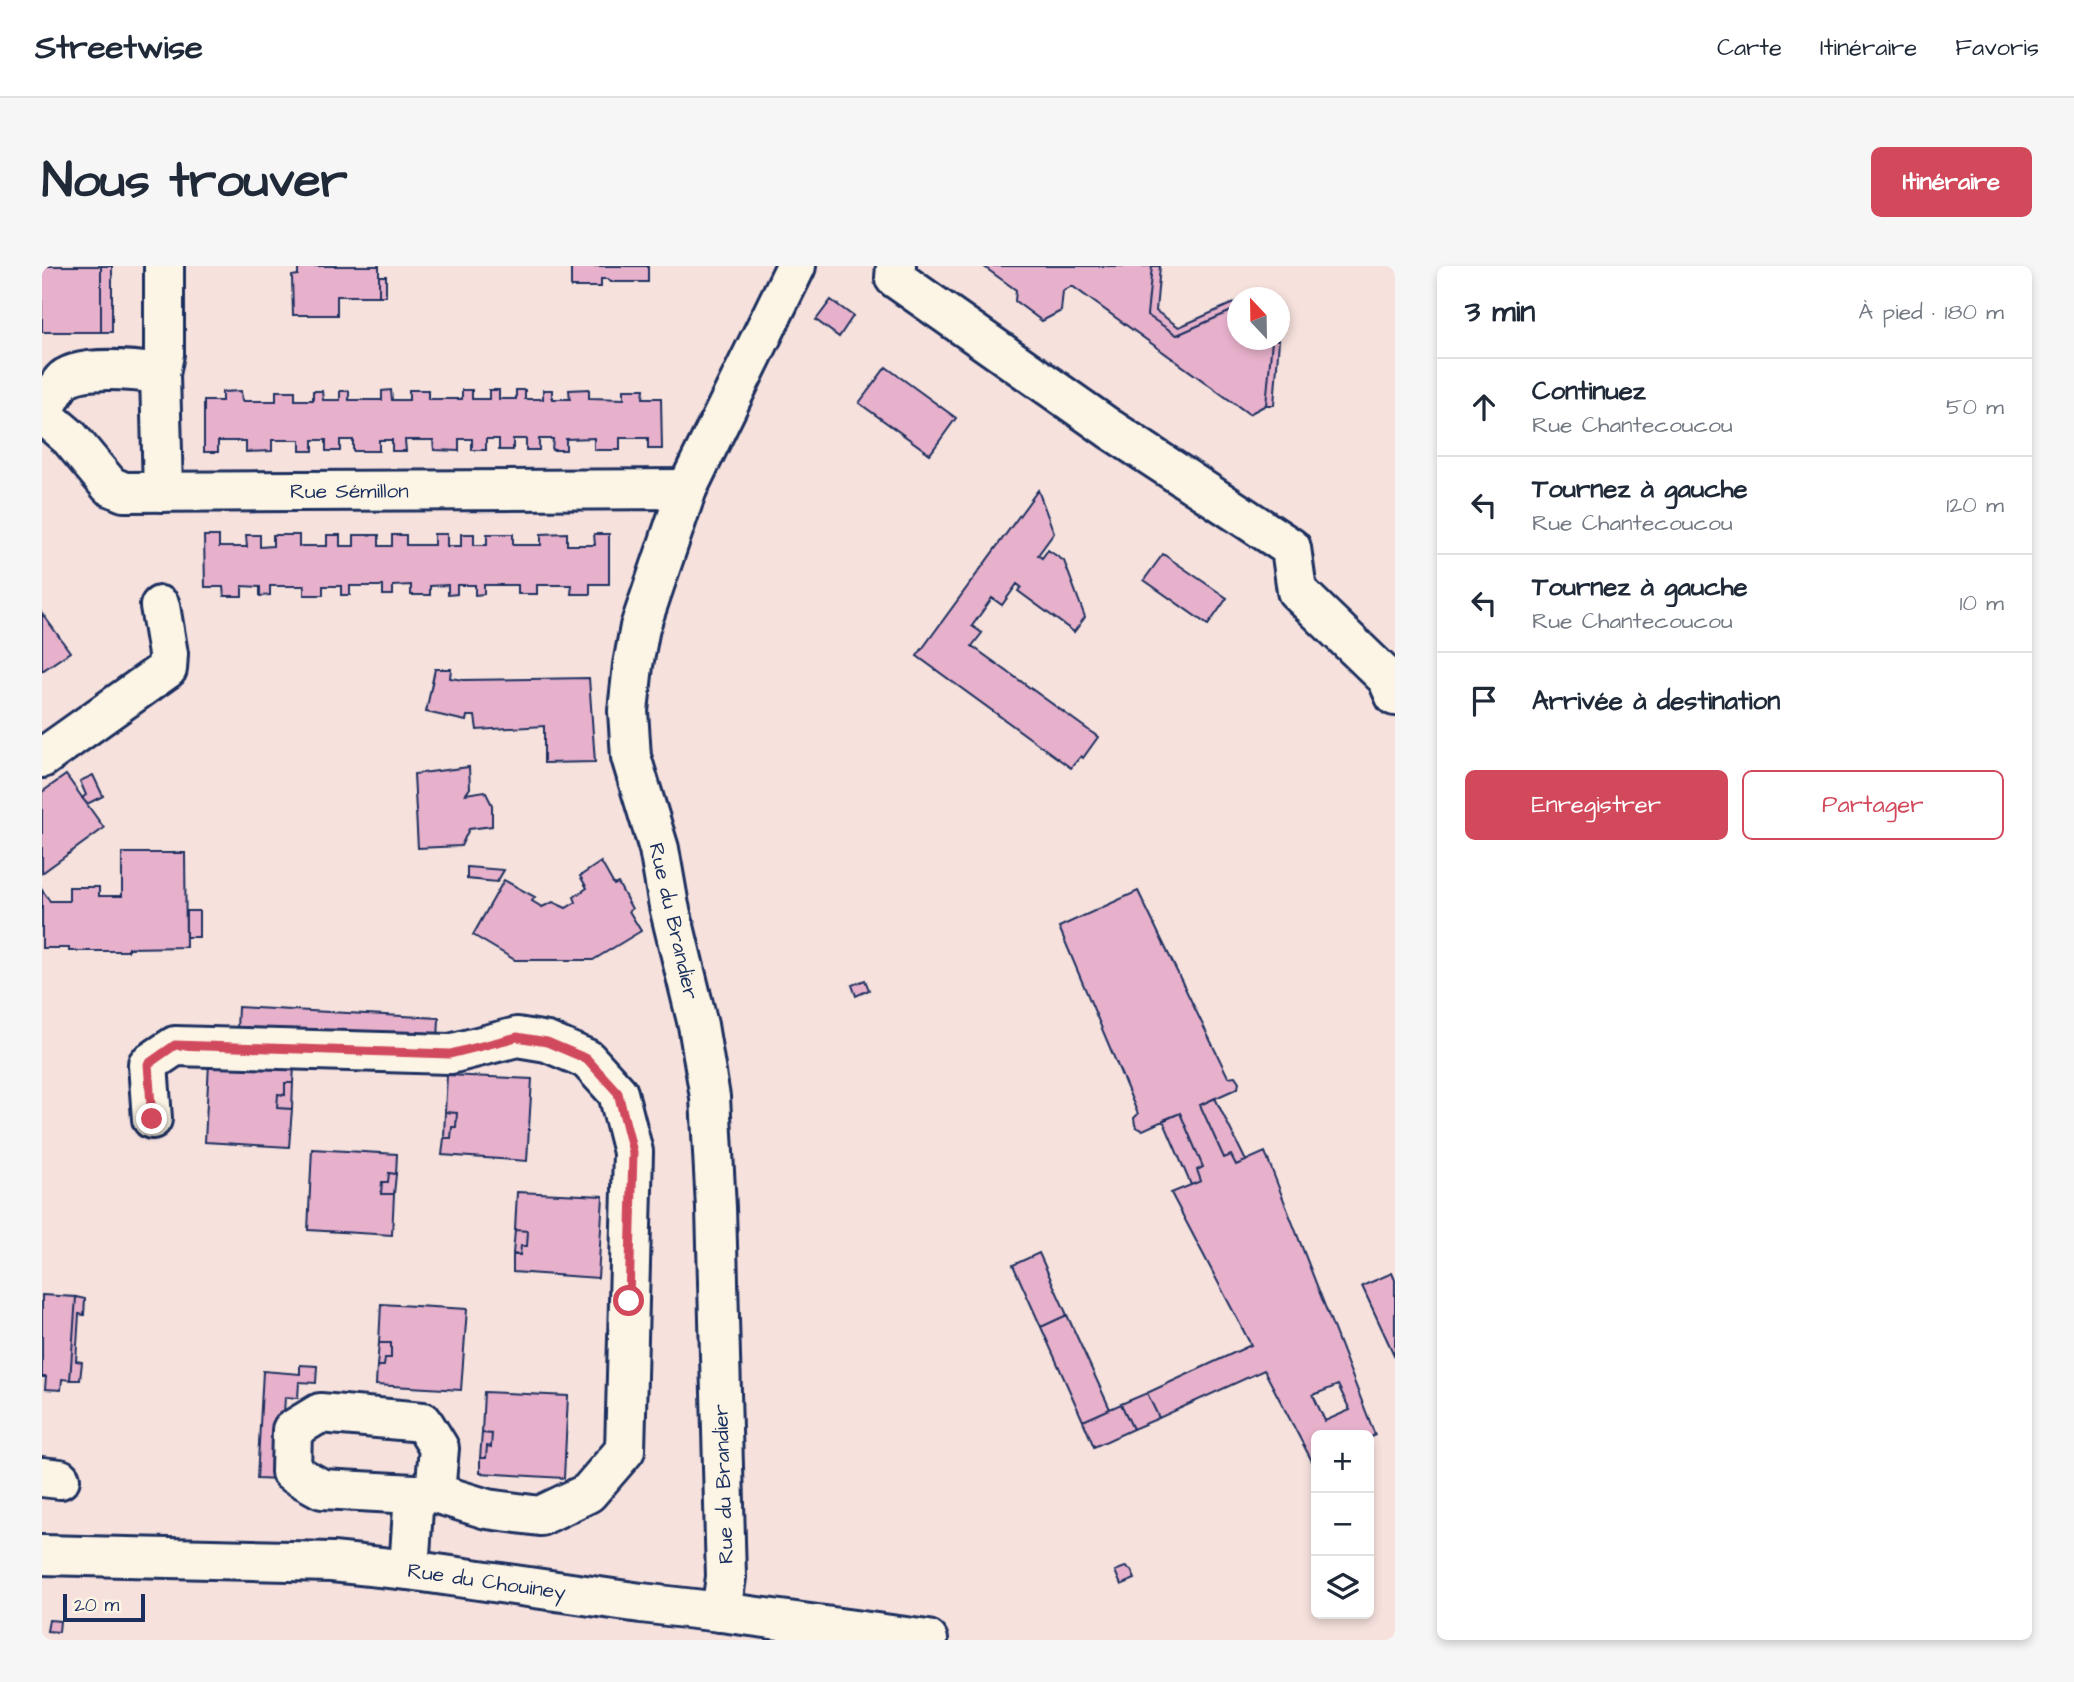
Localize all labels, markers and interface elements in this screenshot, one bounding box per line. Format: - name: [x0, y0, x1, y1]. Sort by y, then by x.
- text: Streetwise: [35, 25, 203, 71]
- text: Carte: [1717, 31, 1782, 65]
- text: Itinéraire: [1820, 31, 1917, 65]
- text: Favoris: [1955, 31, 2039, 65]
- button: Itinéraire: [1871, 147, 2032, 217]
- text: Nous trouver: [42, 148, 348, 216]
- north arrow: [1227, 287, 1290, 350]
- text: 3 min: [1465, 291, 1535, 333]
- text: À pied · 180 m: [1858, 296, 2004, 328]
- text: Continuez: [1532, 373, 1646, 409]
- icon: ahead: [1465, 388, 1503, 426]
- text: 50 m: [1946, 391, 2004, 423]
- text: Rue Chantecoucou: [1532, 409, 1733, 441]
- text: Tournez à gauche: [1532, 471, 1748, 507]
- street label: Rue Sémillon: [290, 476, 409, 506]
- icon: left: [1465, 486, 1503, 524]
- text: 120 m: [1946, 489, 2004, 521]
- text: Rue Chantecoucou: [1532, 507, 1733, 539]
- text: Tournez à gauche: [1532, 569, 1748, 605]
- icon: left: [1465, 584, 1503, 622]
- text: 10 m: [1959, 587, 2004, 619]
- text: Rue Chantecoucou: [1532, 605, 1733, 637]
- icon: arrive: [1465, 682, 1503, 720]
- text: Arrivée à destination: [1532, 683, 1780, 719]
- button: Enregistrer: [1465, 770, 1728, 840]
- button: Partager: [1742, 770, 2004, 840]
- street label: Rue du Brandier: [641, 840, 706, 1003]
- route end: [136, 1103, 167, 1134]
- route start: [613, 1285, 644, 1316]
- street label: Rue du Brandier: [706, 1403, 741, 1564]
- map controls: [1311, 1430, 1374, 1619]
- button: +: [1311, 1430, 1374, 1493]
- button: −: [1311, 1493, 1374, 1556]
- street label: Rue du Chouiney: [406, 1556, 568, 1609]
- button: layers: [1311, 1556, 1374, 1619]
- scale bar: [63, 1591, 145, 1623]
- text: 20 m: [74, 1592, 119, 1619]

